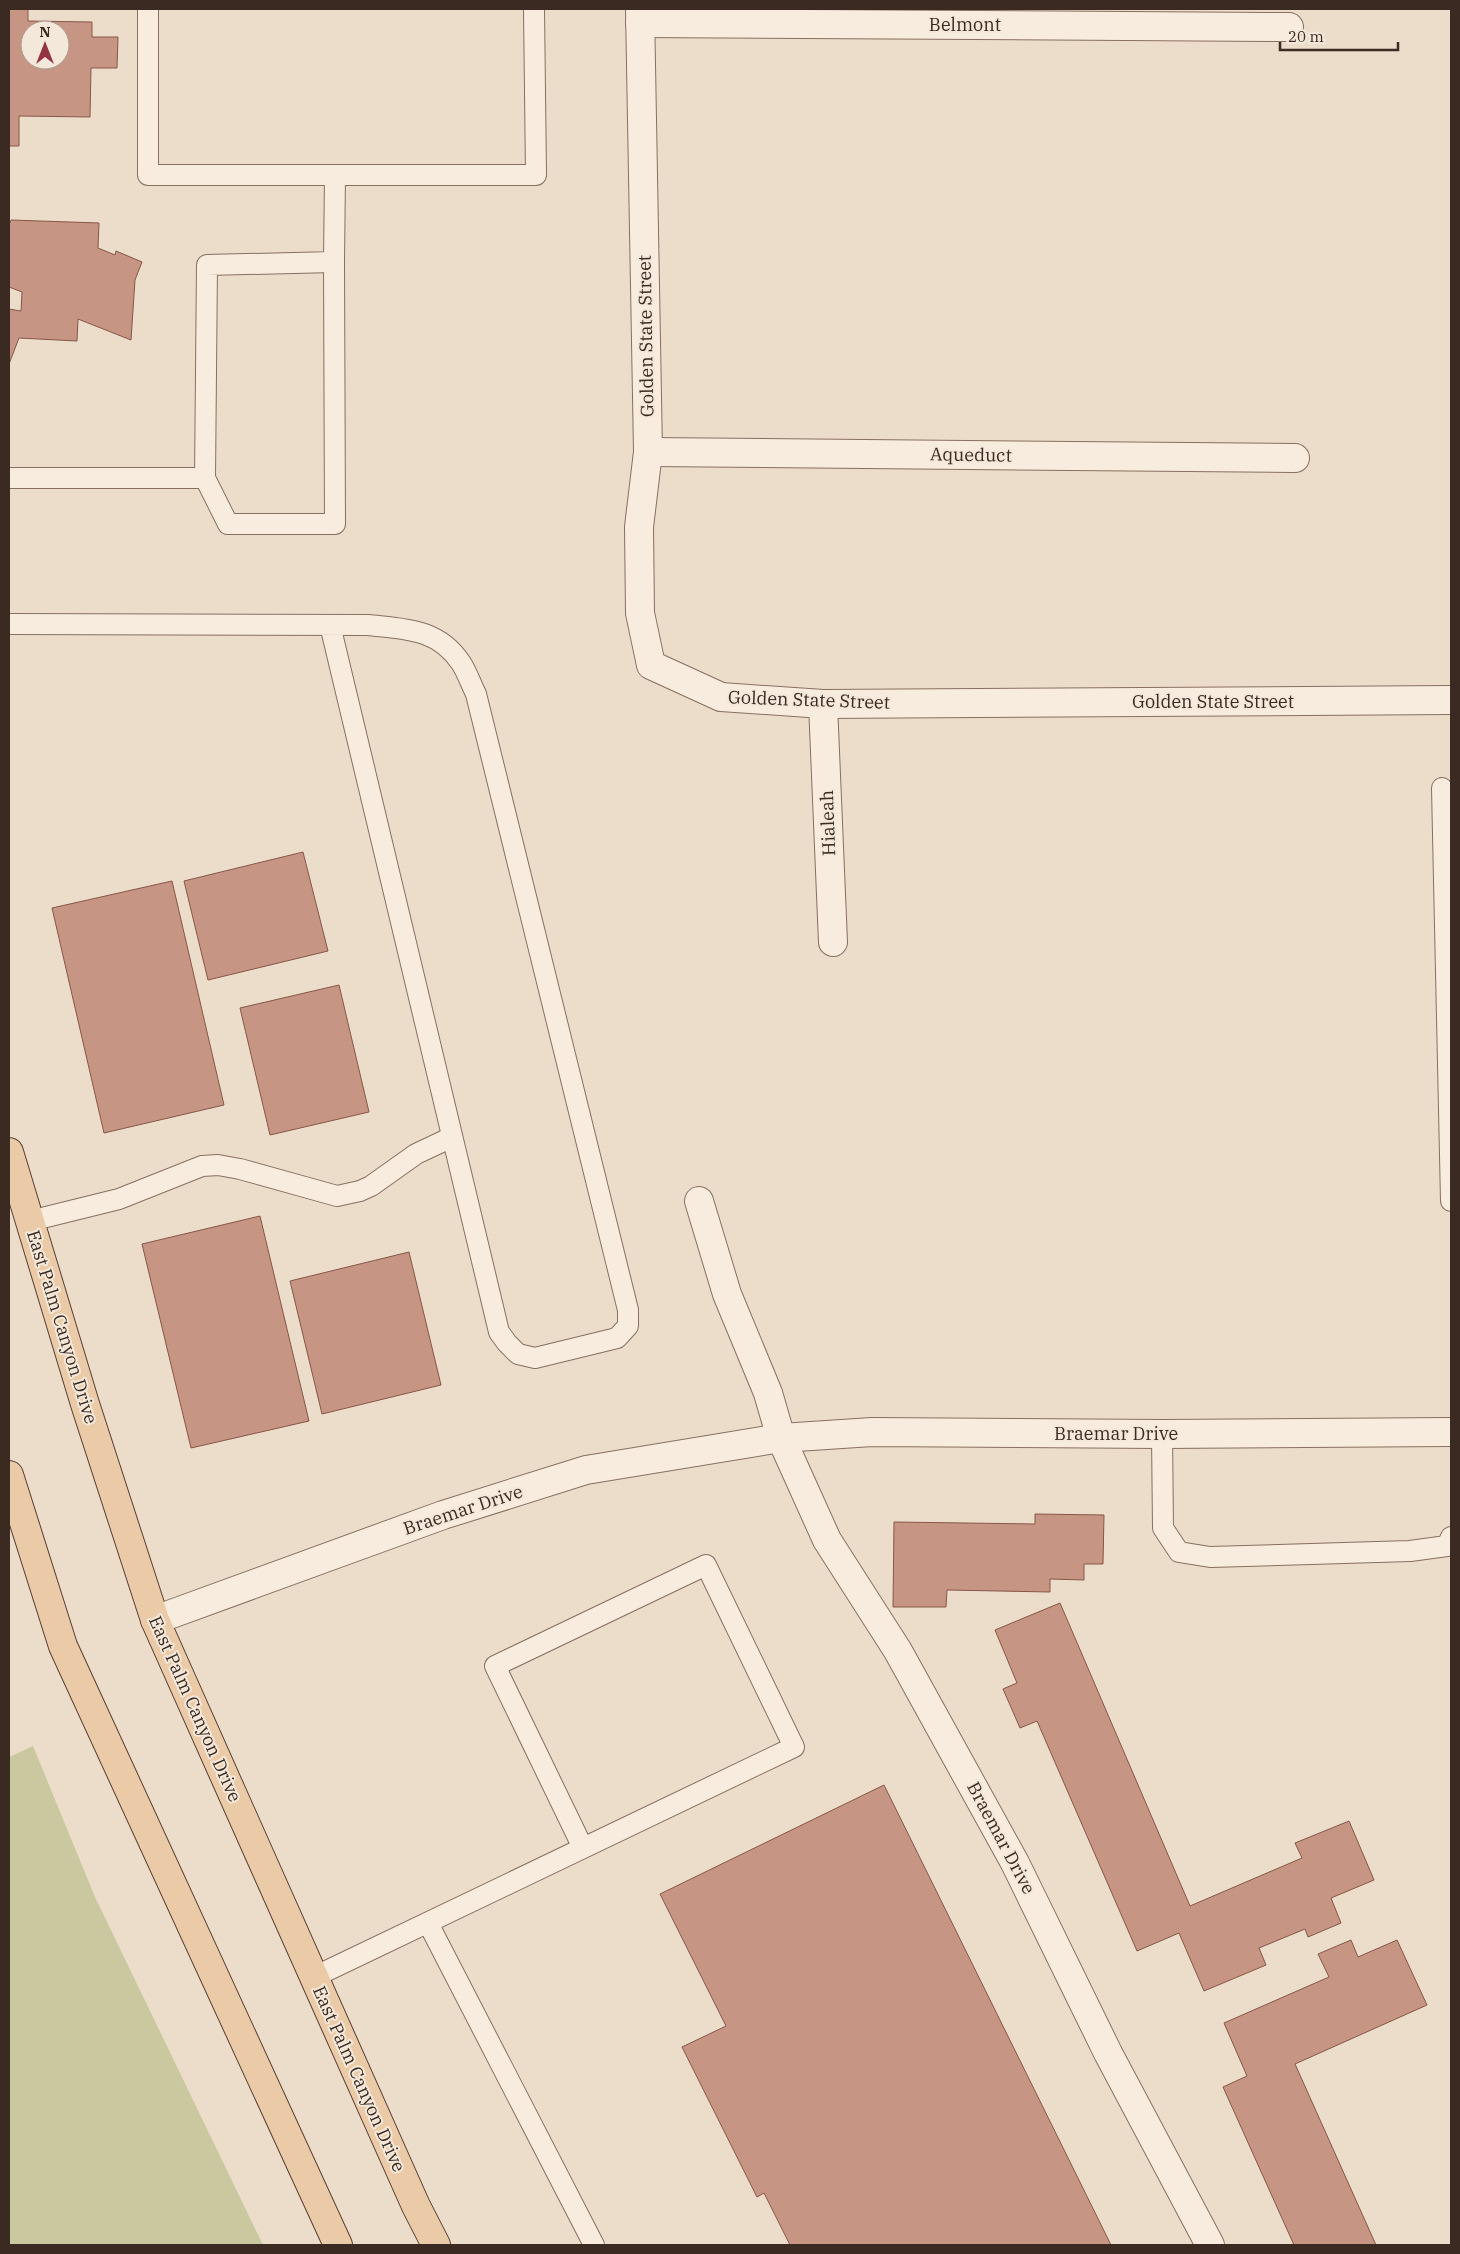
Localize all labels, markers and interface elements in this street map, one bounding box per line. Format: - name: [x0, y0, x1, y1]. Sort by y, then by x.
- street label: Belmont: [929, 13, 1001, 36]
- north arrow: [20, 20, 70, 70]
- scale bar: [1280, 20, 1398, 52]
- text: N: [39, 23, 51, 41]
- text: 20 m: [1288, 27, 1324, 46]
- street label: Golden State Street: [633, 255, 658, 417]
- street label: Aqueduct: [930, 442, 1012, 467]
- street label: Golden State Street: [728, 685, 890, 714]
- street label: Golden State Street: [1132, 690, 1294, 713]
- street label: Hialeah: [815, 790, 840, 856]
- street label: East Palm Canyon Drive: [22, 1227, 103, 1427]
- street label: Braemar Drive: [1054, 1422, 1178, 1445]
- street label: Braemar Drive: [400, 1479, 525, 1540]
- street label: East Palm Canyon Drive: [144, 1612, 247, 1805]
- street label: Braemar Drive: [962, 1778, 1041, 1898]
- street label: East Palm Canyon Drive: [308, 1982, 411, 2175]

